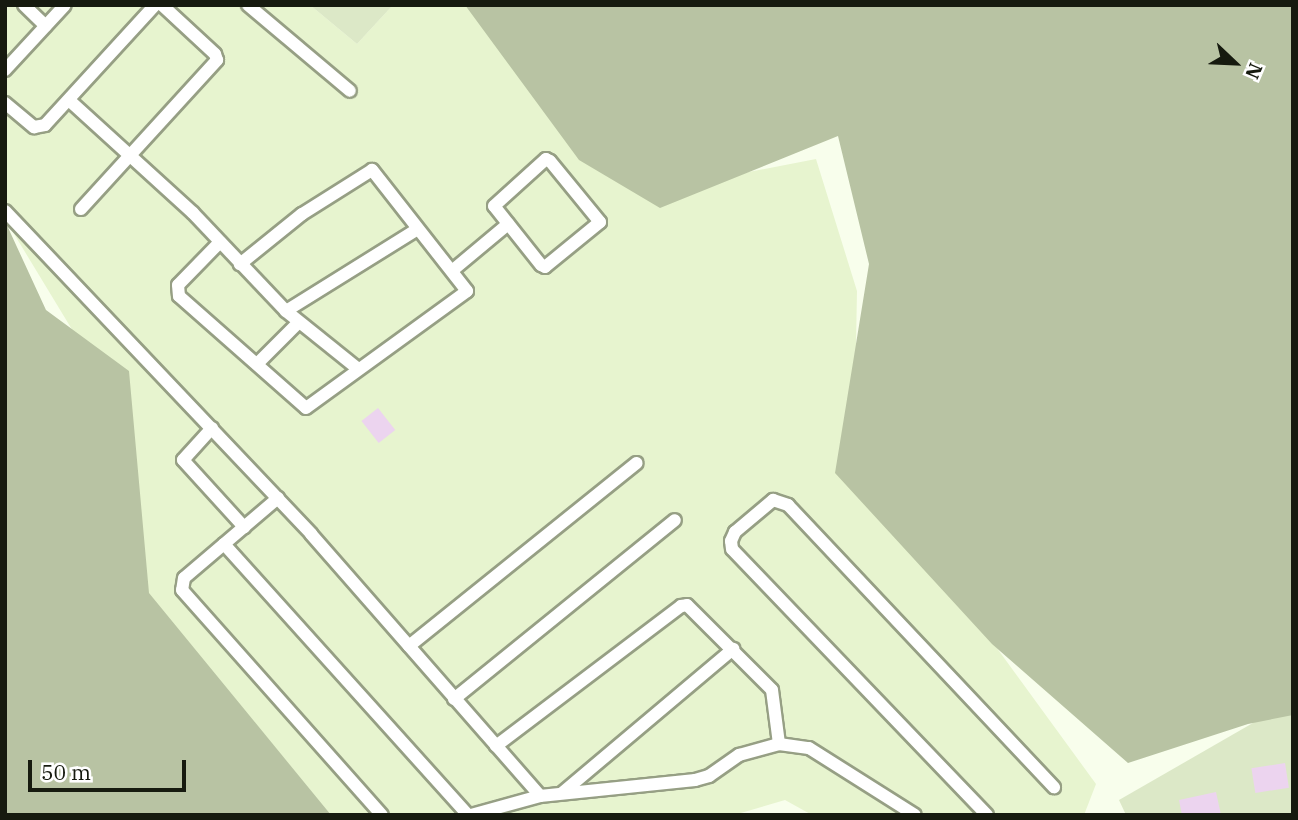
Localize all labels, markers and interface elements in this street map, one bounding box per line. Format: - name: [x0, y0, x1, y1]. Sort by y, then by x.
- north arrow: [1200, 28, 1270, 98]
- text: N: [1240, 60, 1268, 83]
- scale bar: [32, 746, 189, 790]
- text: 50 m: [41, 758, 91, 786]

